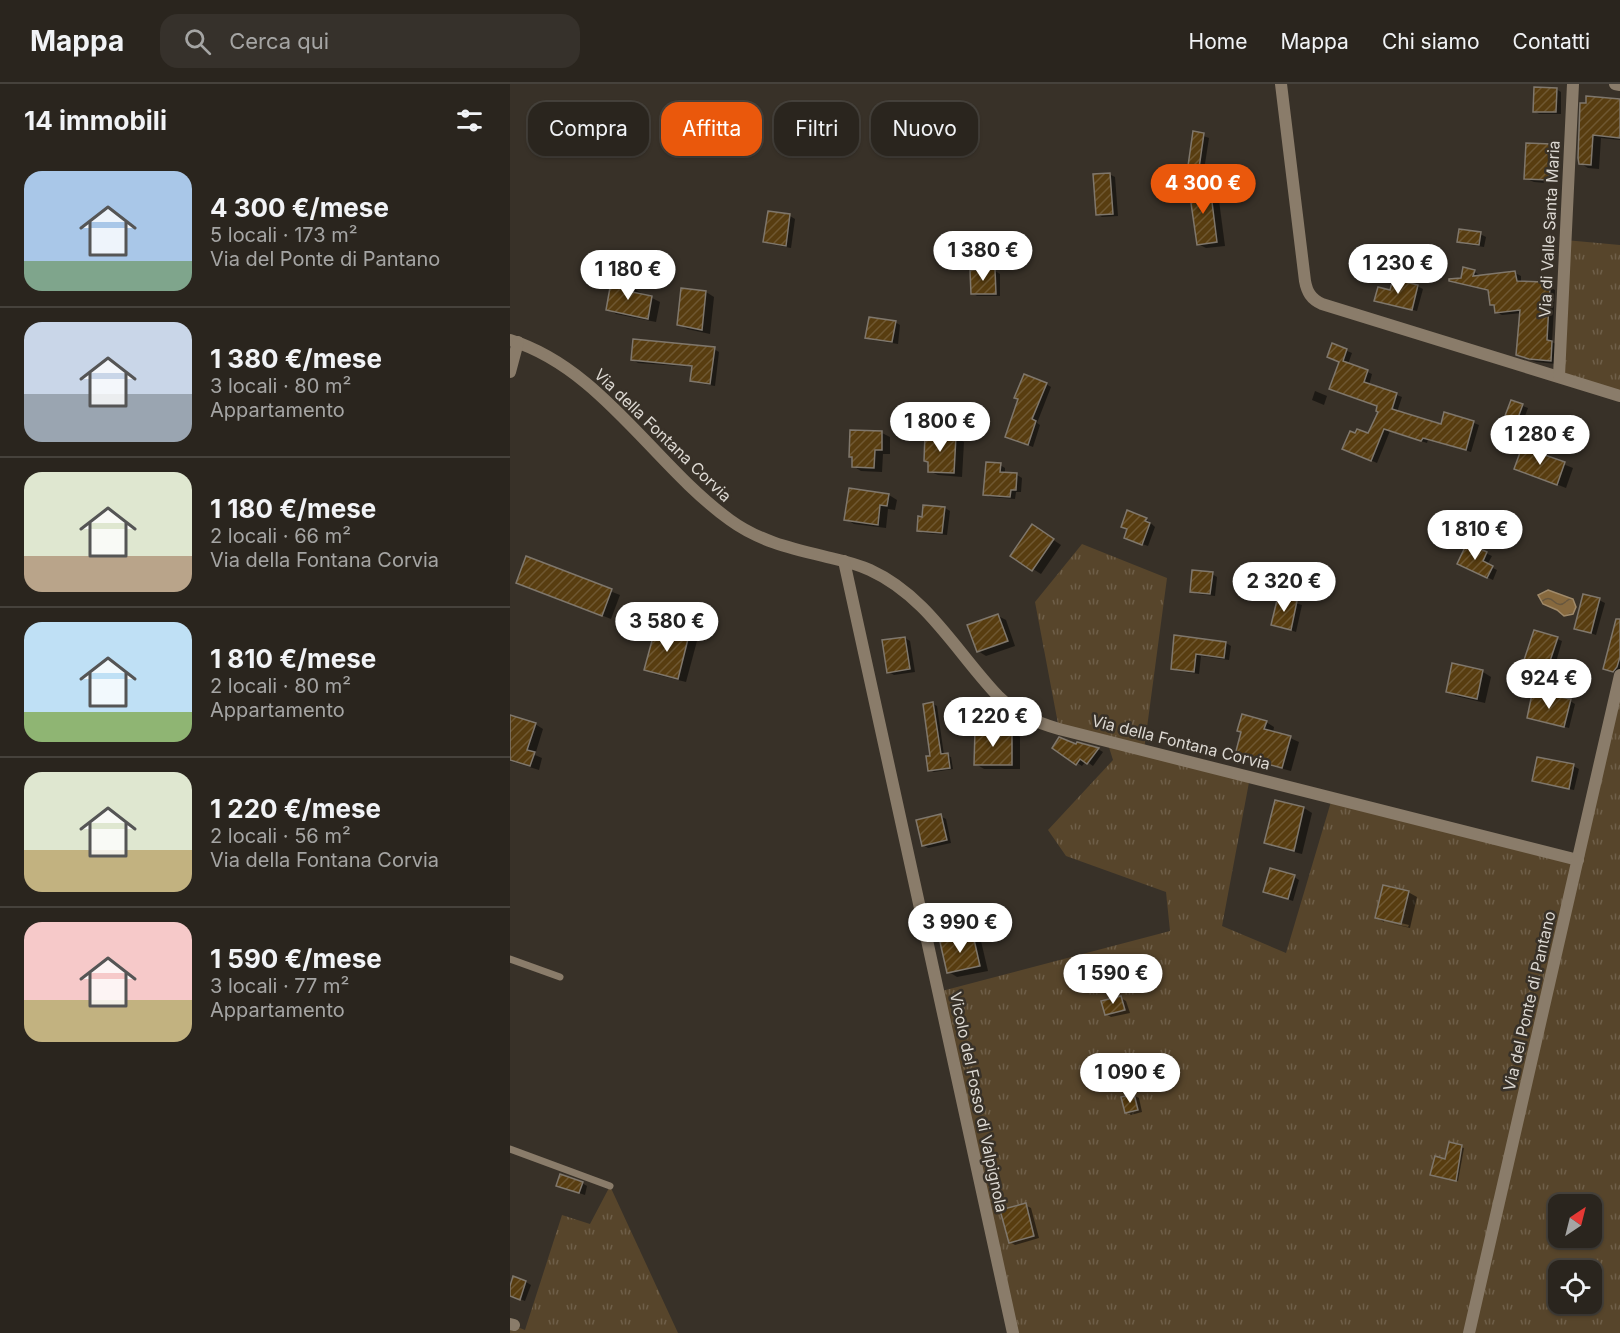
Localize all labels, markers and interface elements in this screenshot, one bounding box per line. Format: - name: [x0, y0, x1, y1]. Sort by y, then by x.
- search box: [160, 14, 580, 68]
- text: Mappa: [30, 24, 124, 58]
- icon: search: [181, 25, 214, 58]
- text: Cerca qui: [229, 28, 329, 54]
- text: Home: [1189, 29, 1247, 54]
- text: Mappa: [1280, 29, 1349, 54]
- text: Chi siamo: [1382, 29, 1480, 54]
- text: Contatti: [1513, 29, 1590, 54]
- chip: Compra: [528, 102, 649, 156]
- chip: Affitta: [661, 102, 762, 156]
- chip: Filtri: [774, 102, 859, 156]
- chip: Nuovo: [871, 102, 978, 156]
- icon: filters: [453, 104, 486, 137]
- text: 14 immobili: [24, 105, 167, 136]
- street label: Via di Valle Santa Maria: [1534, 140, 1564, 318]
- pin: 4 300 €: [1148, 164, 1258, 215]
- text: 4 300 €: [1165, 171, 1241, 195]
- text: 4 300 €/mese: [210, 192, 389, 223]
- icon: home: [72, 195, 144, 267]
- text: 5 locali · 173 m²: [210, 223, 358, 247]
- pin: 1 380 €: [928, 231, 1038, 282]
- text: 1 380 €: [947, 238, 1019, 262]
- pin: 1 230 €: [1343, 244, 1453, 295]
- text: Via del Ponte di Pantano: [210, 247, 440, 271]
- pin: 1 180 €: [573, 250, 683, 301]
- text: 1 230 €: [1363, 251, 1433, 275]
- text: 1 180 €: [595, 257, 661, 281]
- text: 1 380 €/mese: [210, 343, 382, 374]
- icon: home: [72, 346, 144, 418]
- street label: Via della Fontana Corvia: [590, 364, 736, 506]
- text: 3 locali · 80 m²: [210, 374, 351, 398]
- text: Appartamento: [210, 398, 345, 422]
- pin: 1 800 €: [885, 402, 995, 453]
- text: 1 800 €: [904, 409, 976, 433]
- pin: 1 280 €: [1485, 415, 1595, 466]
- text: 1 280 €: [1505, 422, 1575, 446]
- text: 1 180 €/mese: [210, 493, 376, 524]
- icon: home: [72, 496, 144, 568]
- pin: 1 810 €: [1420, 510, 1530, 561]
- text: 1 810 €: [1442, 517, 1508, 541]
- text: 2 locali · 66 m²: [210, 524, 351, 548]
- text: Via della Fontana Corvia: [210, 548, 439, 572]
- pin: 2 320 €: [1229, 562, 1339, 613]
- text: 2 320 €: [1247, 569, 1321, 593]
- pin: 3 580 €: [612, 602, 722, 653]
- text: 3 580 €: [629, 609, 705, 633]
- text: 1 810 €/mese: [210, 643, 376, 674]
- icon: home: [72, 646, 144, 718]
- pin: 924 €: [1507, 659, 1591, 710]
- text: 924 €: [1520, 666, 1578, 690]
- text: 2 locali · 80 m²: [210, 674, 351, 698]
- pin: 1 220 €: [938, 697, 1048, 748]
- text: Appartamento: [210, 698, 345, 722]
- text: 1 220 €: [958, 704, 1028, 728]
- street label: Via della Fontana Corvia: [1090, 710, 1272, 774]
- text: 1 220 €/mese: [210, 793, 381, 824]
- icon: home: [72, 796, 144, 868]
- text: 2 locali · 56 m²: [210, 824, 351, 848]
- text: Via della Fontana Corvia: [210, 848, 439, 872]
- pin: 3 990 €: [905, 903, 1015, 954]
- street label: Via del Ponte di Pantano: [1499, 909, 1559, 1093]
- text: 3 990 €: [922, 910, 998, 934]
- text: 1 590 €/mese: [210, 943, 382, 974]
- icon: home: [72, 946, 144, 1018]
- pin: 1 590 €: [1058, 954, 1168, 1005]
- text: 1 590 €: [1077, 961, 1149, 985]
- text: 3 locali · 77 m²: [210, 974, 349, 998]
- street label: Vicolo del Fosso di Valpignola: [946, 990, 1012, 1214]
- text: Appartamento: [210, 998, 345, 1022]
- pin: 1 090 €: [1075, 1053, 1185, 1104]
- text: 1 090 €: [1094, 1060, 1166, 1084]
- north arrow: [1548, 1194, 1602, 1248]
- map controls: [1548, 1194, 1602, 1314]
- button: locate: [1548, 1260, 1602, 1314]

